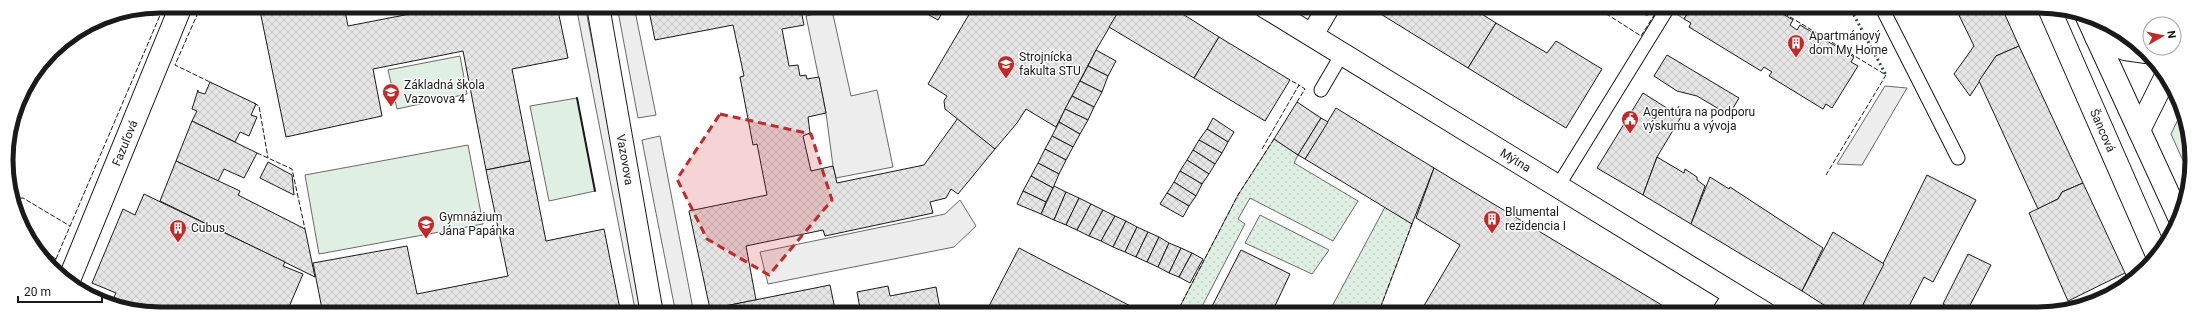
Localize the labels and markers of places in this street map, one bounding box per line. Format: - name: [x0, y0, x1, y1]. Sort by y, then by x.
- place label: Apartmánový dom My Home: [1809, 29, 1888, 57]
- building icon: Apartmánový dom My Home: [1786, 33, 1806, 58]
- place label: Strojnícka fakulta STU: [1019, 50, 1081, 78]
- school or university icon: Strojnícka fakulta STU: [996, 54, 1016, 79]
- place label: Základná škola Vazovova 4: [404, 78, 485, 106]
- school or university icon: Základná škola Vazovova 4: [381, 82, 401, 107]
- place label: Agentúra na podporu výskumu a vývoja: [1643, 105, 1755, 133]
- public building icon: Agentúra na podporu výskumu a vývoja: [1620, 109, 1640, 134]
- place label: Blumental rezidencia I: [1505, 205, 1566, 233]
- building icon: Blumental rezidencia I: [1482, 209, 1502, 234]
- place label: Gymnázium Jána Papánka: [439, 210, 515, 238]
- school or university icon: Gymnázium Jána Papánka: [416, 214, 436, 239]
- building icon: Cubus: [168, 218, 188, 243]
- place label: Cubus: [191, 221, 225, 235]

